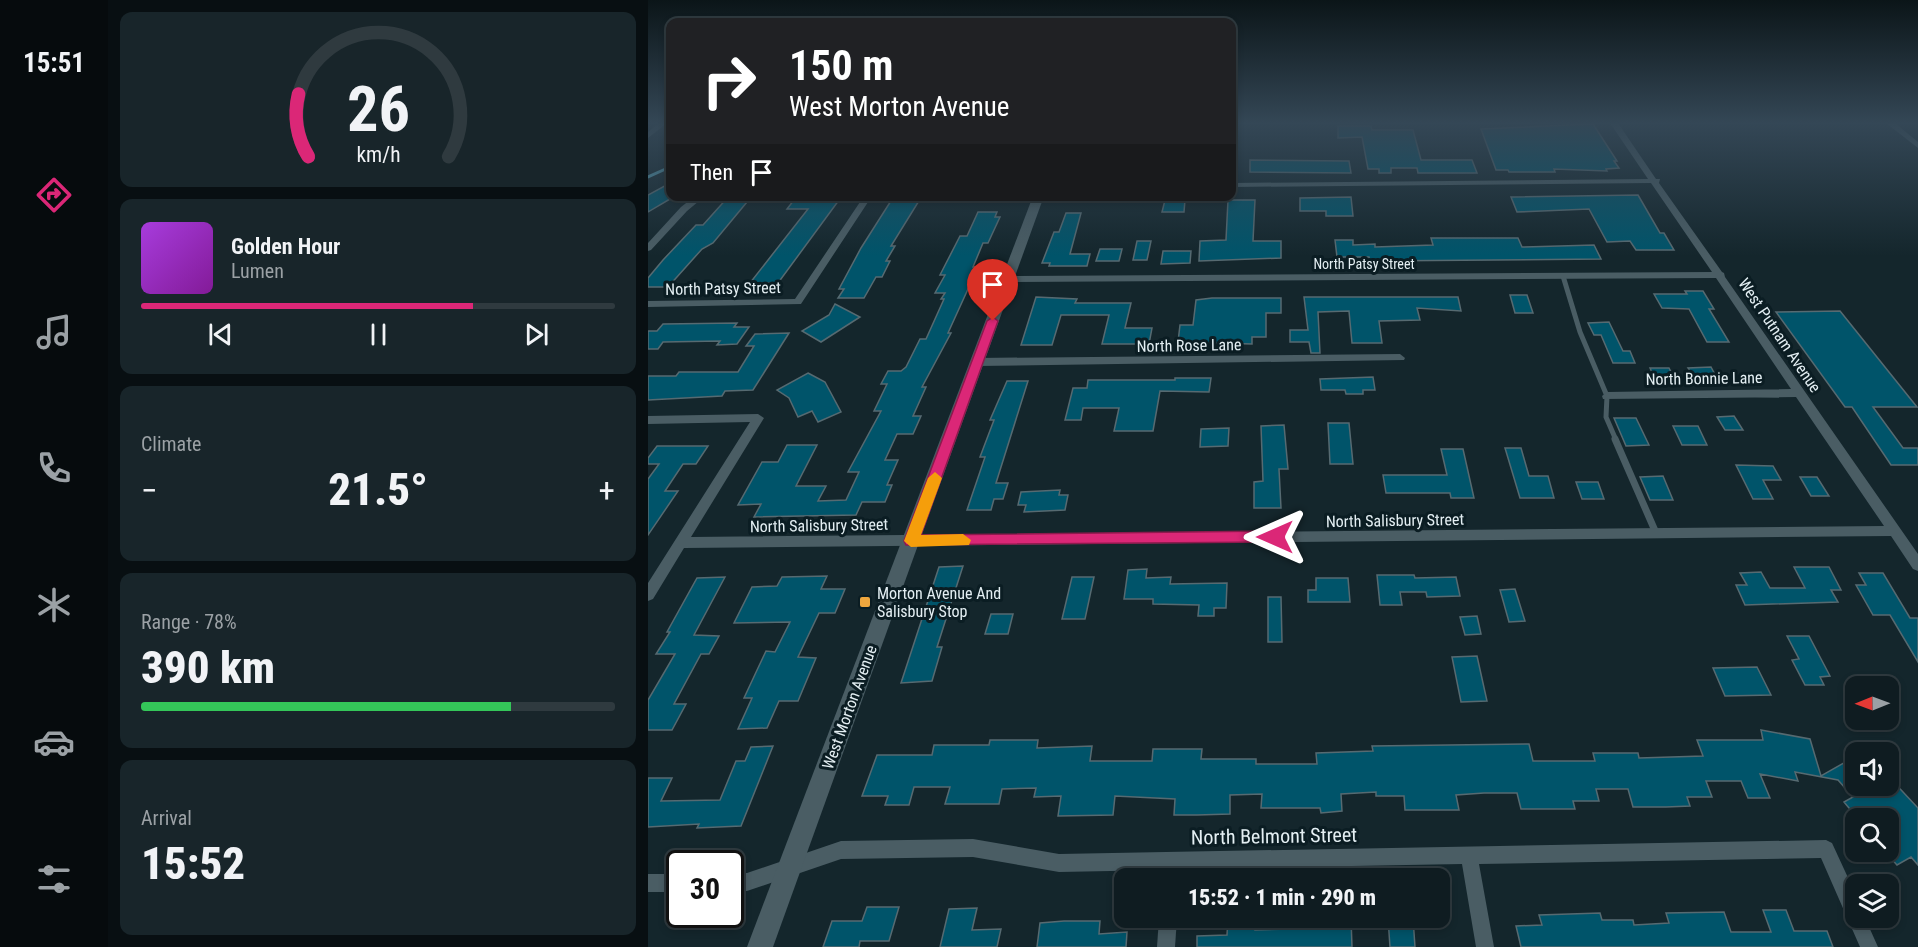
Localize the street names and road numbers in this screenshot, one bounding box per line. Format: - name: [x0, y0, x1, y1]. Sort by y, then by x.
- street label: North Patsy Street: [1313, 256, 1415, 272]
- street label: West Putnam Avenue: [1734, 275, 1825, 396]
- street label: North Patsy Street: [665, 278, 781, 299]
- street label: North Rose Lane: [1136, 335, 1242, 356]
- street label: North Bonnie Lane: [1645, 368, 1763, 389]
- street label: North Salisbury Street: [1326, 510, 1465, 531]
- street label: North Salisbury Street: [750, 515, 889, 536]
- street label: West Morton Avenue: [818, 643, 881, 772]
- street label: North Belmont Street: [1191, 823, 1357, 849]

